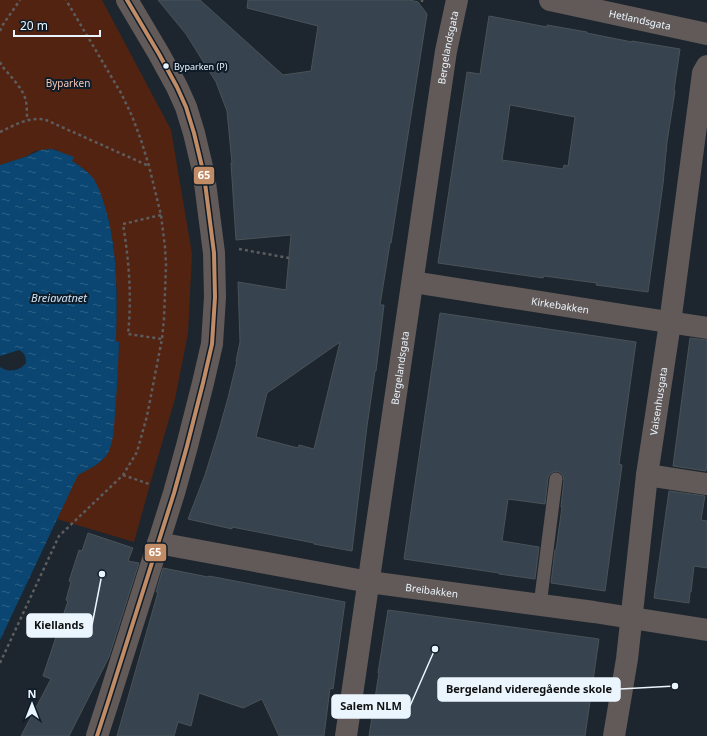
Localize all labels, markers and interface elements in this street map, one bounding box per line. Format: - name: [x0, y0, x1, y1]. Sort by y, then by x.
- street label: Hetlandsgata: [608, 6, 672, 33]
- street label: Bergelandsgata: [434, 10, 461, 85]
- scale bar: [14, 12, 100, 38]
- text: 20 m: [20, 17, 48, 34]
- place label: Byparken (P): [174, 60, 228, 73]
- marker: Byparken (P): [161, 61, 171, 71]
- park label: Byparken: [46, 76, 90, 90]
- line badge: 65: [193, 166, 215, 185]
- text: 65: [198, 167, 210, 182]
- water label: Breiavatnet: [31, 290, 87, 305]
- street label: Kirkebakken: [530, 294, 590, 317]
- street label: Bergelandsgata: [387, 330, 412, 406]
- street label: Vaisenhusgata: [646, 366, 670, 436]
- line badge: 65: [144, 543, 167, 562]
- text: 65: [149, 544, 161, 559]
- street label: Breibakken: [405, 580, 459, 601]
- callout: Kiellands: [27, 614, 92, 637]
- text: Kiellands: [34, 617, 84, 632]
- callout: Bergeland videregående skole: [438, 678, 620, 701]
- text: Bergeland videregående skole: [446, 681, 612, 696]
- north arrow: [12, 684, 52, 724]
- text: N: [28, 686, 36, 701]
- callout: Salem NLM: [332, 695, 410, 718]
- text: Salem NLM: [340, 698, 402, 713]

